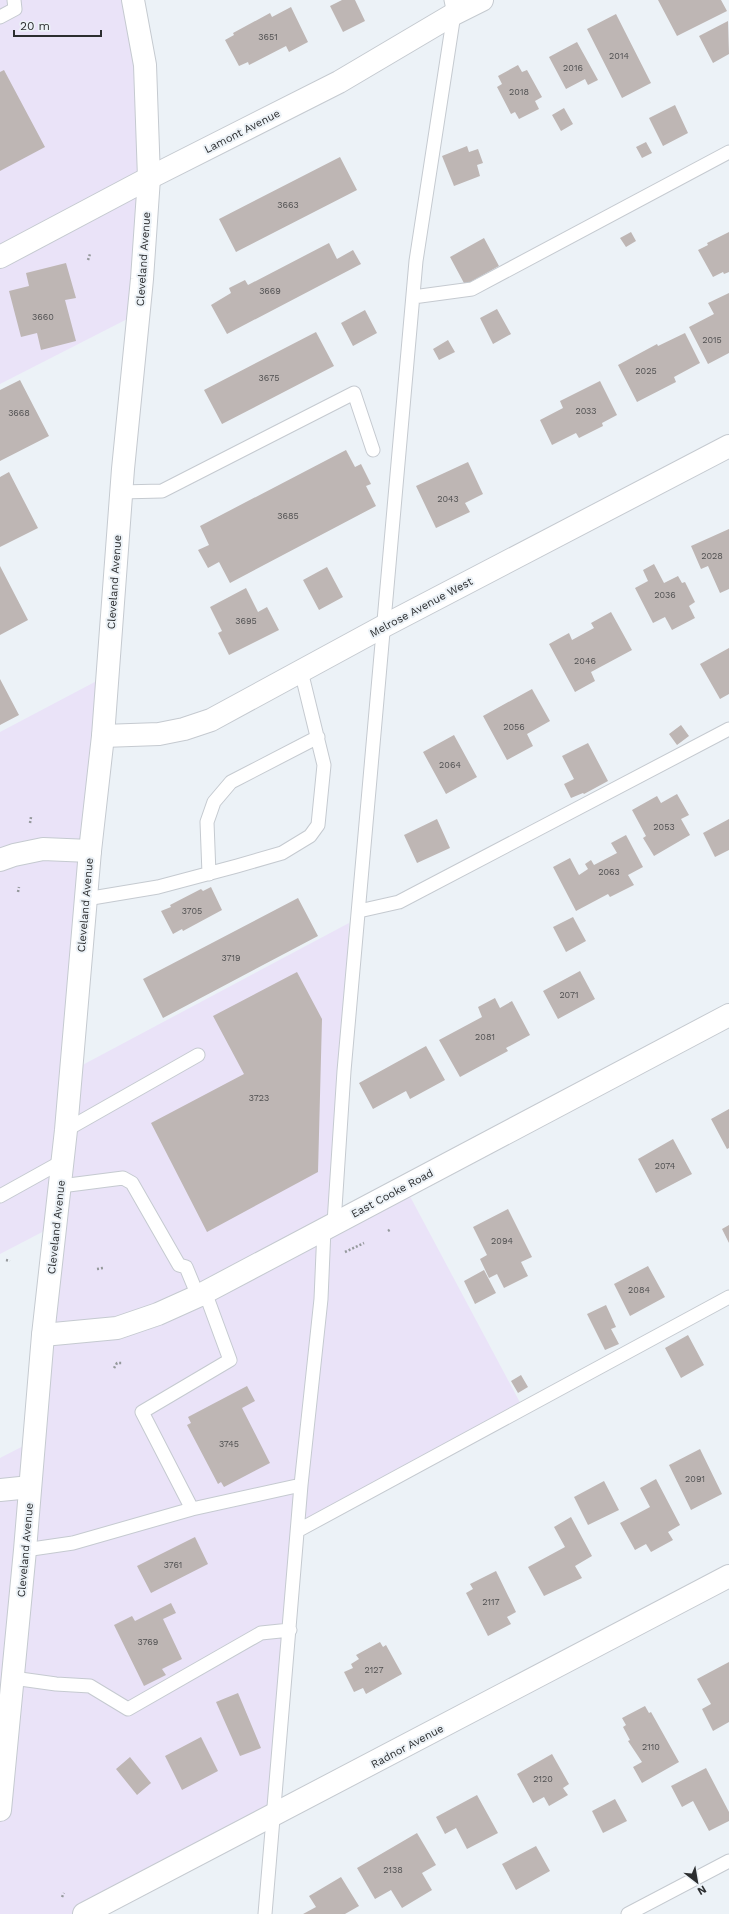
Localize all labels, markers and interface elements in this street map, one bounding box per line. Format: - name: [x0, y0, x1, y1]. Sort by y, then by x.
- scale bar: [14, 12, 101, 38]
- text: 20 m: [20, 19, 50, 33]
- house number: 3651: [258, 32, 278, 42]
- house number: 2014: [609, 51, 629, 61]
- house number: 2016: [563, 63, 583, 73]
- house number: 2018: [509, 87, 529, 97]
- street label: Lamont Avenue: [202, 107, 282, 156]
- house number: 3663: [277, 200, 299, 210]
- street label: Cleveland Avenue: [134, 211, 153, 307]
- house number: 3669: [259, 286, 281, 296]
- house number: 3660: [32, 312, 54, 322]
- house number: 2015: [702, 335, 722, 345]
- house number: 2025: [635, 366, 657, 376]
- house number: 3675: [259, 373, 279, 383]
- house number: 2033: [575, 406, 597, 416]
- house number: 3668: [8, 408, 30, 418]
- house number: 2043: [437, 494, 459, 504]
- house number: 3685: [277, 511, 299, 521]
- street label: Cleveland Avenue: [105, 534, 124, 630]
- house number: 2028: [701, 551, 723, 561]
- street label: Melrose Avenue West: [368, 575, 475, 640]
- house number: 2036: [654, 590, 676, 600]
- house number: 3695: [235, 616, 257, 626]
- house number: 2046: [574, 656, 596, 666]
- house number: 2056: [503, 722, 525, 732]
- house number: 2064: [439, 760, 461, 770]
- house number: 2053: [653, 822, 675, 832]
- street label: Cleveland Avenue: [75, 857, 96, 953]
- house number: 2063: [598, 867, 620, 877]
- house number: 3705: [182, 906, 202, 916]
- house number: 3719: [222, 953, 241, 963]
- house number: 2071: [559, 990, 579, 1000]
- house number: 2081: [475, 1032, 495, 1042]
- house number: 3723: [249, 1093, 269, 1103]
- house number: 2074: [655, 1161, 676, 1171]
- street label: East Cooke Road: [349, 1166, 436, 1221]
- street label: Cleveland Avenue: [45, 1179, 68, 1275]
- house number: 2094: [491, 1236, 513, 1246]
- house number: 2084: [628, 1285, 650, 1295]
- house number: 3745: [219, 1439, 239, 1449]
- house number: 2091: [685, 1474, 705, 1484]
- street label: Cleveland Avenue: [15, 1502, 36, 1598]
- house number: 3761: [164, 1560, 182, 1570]
- house number: 2117: [482, 1597, 500, 1607]
- house number: 3769: [138, 1637, 158, 1647]
- house number: 2127: [365, 1665, 383, 1675]
- street label: Radnor Avenue: [369, 1722, 446, 1771]
- house number: 2110: [642, 1742, 660, 1752]
- house number: 2120: [533, 1774, 553, 1784]
- north arrow: [677, 1862, 717, 1902]
- house number: 2138: [383, 1865, 403, 1875]
- text: N: [695, 1882, 709, 1898]

